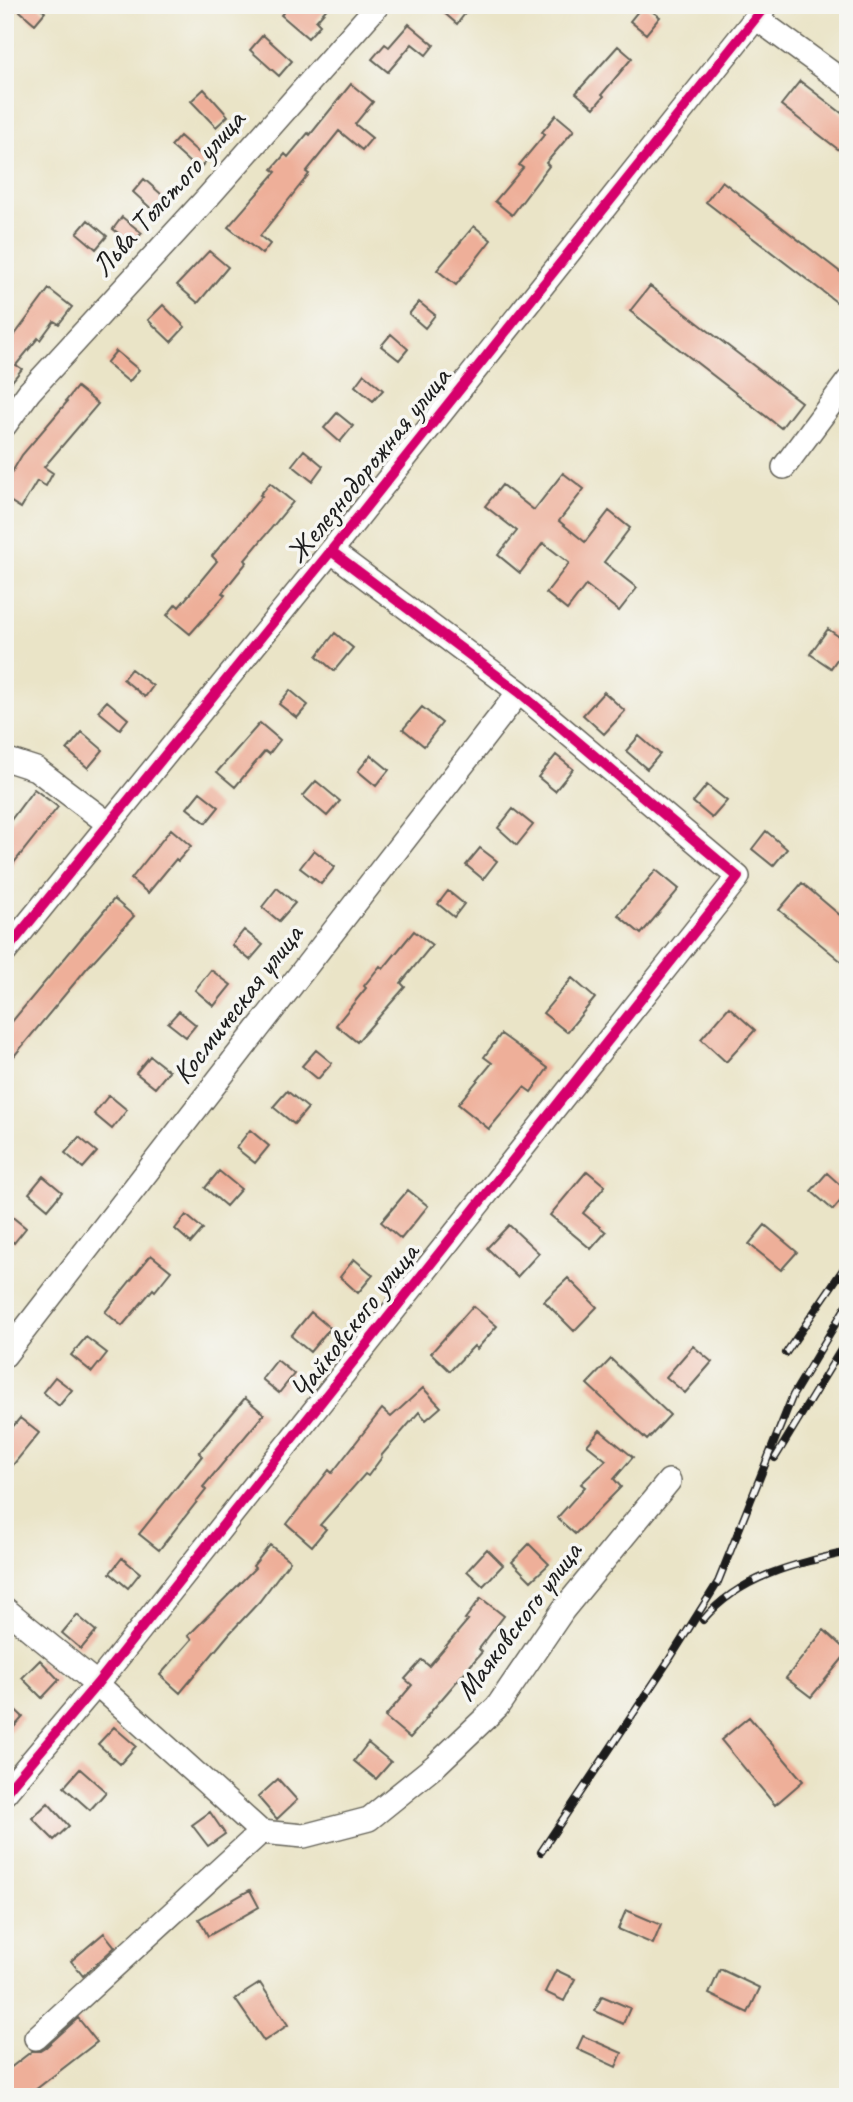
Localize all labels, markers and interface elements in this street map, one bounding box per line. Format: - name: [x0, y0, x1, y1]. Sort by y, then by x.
- street label: Льва Толстого улица: [83, 100, 254, 284]
- street label: Железнодорожная улица: [277, 358, 460, 571]
- street label: Космическая улица: [163, 915, 312, 1091]
- street label: Чайковского улица: [281, 1233, 429, 1407]
- street label: Маяковского улица: [446, 1533, 591, 1708]

